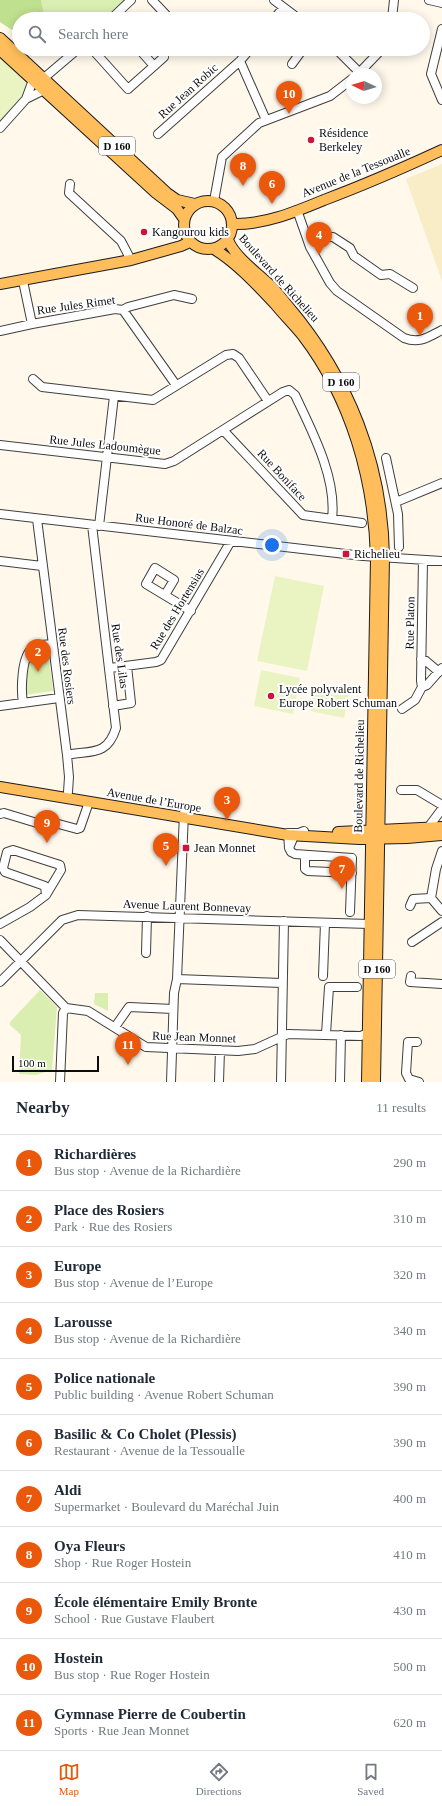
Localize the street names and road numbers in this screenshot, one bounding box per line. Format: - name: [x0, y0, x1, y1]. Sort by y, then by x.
- street label: Rue Jean Robic: [155, 61, 221, 121]
- road number: D 160: [99, 137, 135, 155]
- street label: Avenue de la Tessoualle: [300, 144, 412, 200]
- street label: Boulevard de Richelieu: [236, 231, 322, 325]
- street label: Rue Jules Rimet: [36, 293, 117, 317]
- road number: D 160: [323, 373, 359, 391]
- street label: Rue Jules Ladoumègue: [49, 432, 161, 458]
- street label: Rue Boniface: [254, 446, 310, 504]
- street label: Rue Honoré de Balzac: [134, 510, 244, 538]
- street label: Rue des Hortensias: [147, 565, 207, 652]
- street label: Rue Platon: [403, 596, 417, 650]
- street label: Rue des Lilas: [109, 623, 132, 690]
- street label: Rue des Rosiers: [55, 627, 79, 706]
- street label: Boulevard de Richelieu: [351, 719, 367, 833]
- street label: Avenue de l’Europe: [106, 785, 202, 815]
- street label: Avenue Laurent Bonnevay: [123, 897, 251, 915]
- road number: D 160: [359, 960, 395, 978]
- street label: Rue Jean Monnet: [152, 1029, 237, 1045]

